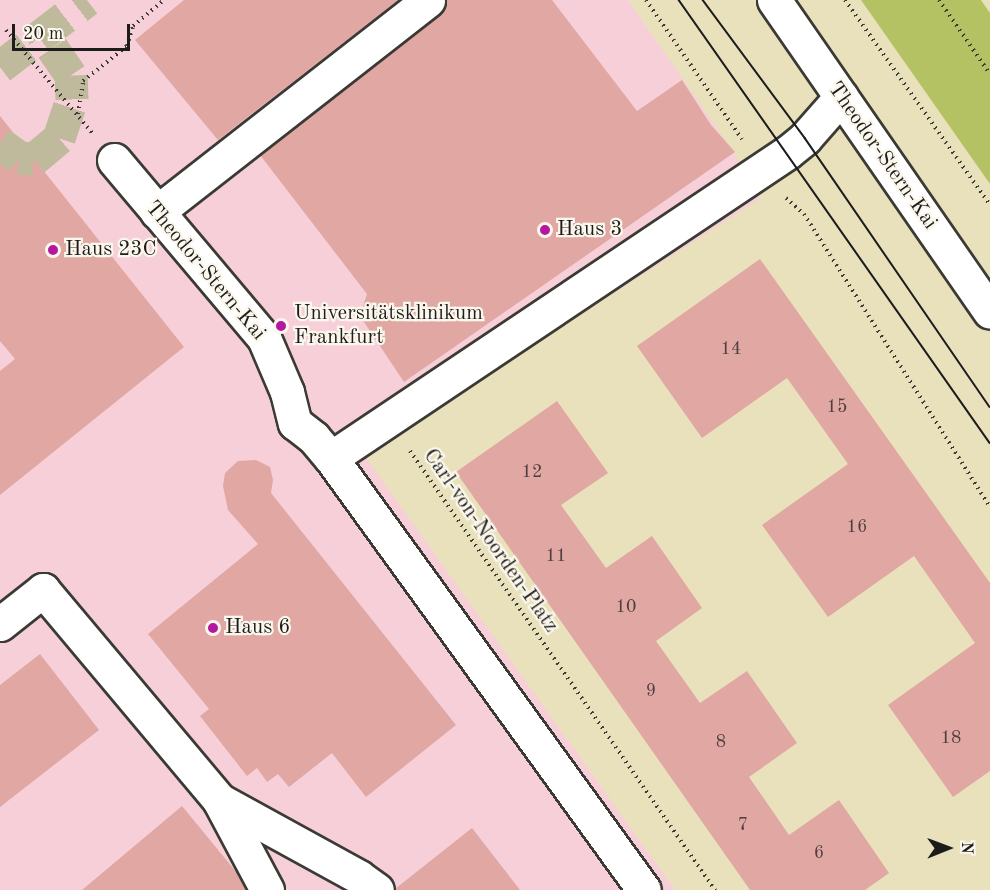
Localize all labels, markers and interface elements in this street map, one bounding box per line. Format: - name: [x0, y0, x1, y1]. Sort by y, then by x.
- scale bar: [15, 12, 134, 50]
- text: 20 m: [23, 25, 63, 43]
- street label: Theodor-Stern-Kai: [822, 78, 942, 234]
- street label: Theodor-Stern-Kai: [139, 196, 271, 346]
- place label: Haus 3: [557, 217, 622, 243]
- marker: Haus 3: [538, 223, 552, 237]
- place label: Haus 23C: [65, 237, 157, 263]
- marker: Haus 23C: [46, 243, 60, 257]
- place label: Universitätsklinikum Frankfurt: [294, 301, 483, 351]
- marker: Universitätsklinikum Frankfurt: [272, 317, 290, 335]
- house number: 14: [721, 338, 741, 360]
- house number: 15: [827, 396, 847, 418]
- street label: Carl-von-Noorden-Platz: [417, 444, 563, 638]
- house number: 12: [522, 461, 542, 483]
- house number: 16: [847, 516, 867, 538]
- house number: 11: [546, 545, 566, 567]
- house number: 10: [616, 596, 636, 618]
- place label: Haus 6: [225, 615, 290, 641]
- marker: Haus 6: [206, 621, 220, 635]
- house number: 9: [646, 680, 656, 702]
- house number: 18: [941, 727, 961, 749]
- house number: 8: [716, 731, 726, 753]
- house number: 7: [738, 814, 748, 836]
- north arrow: [918, 818, 978, 878]
- text: N: [958, 841, 974, 854]
- house number: 6: [814, 842, 824, 864]

